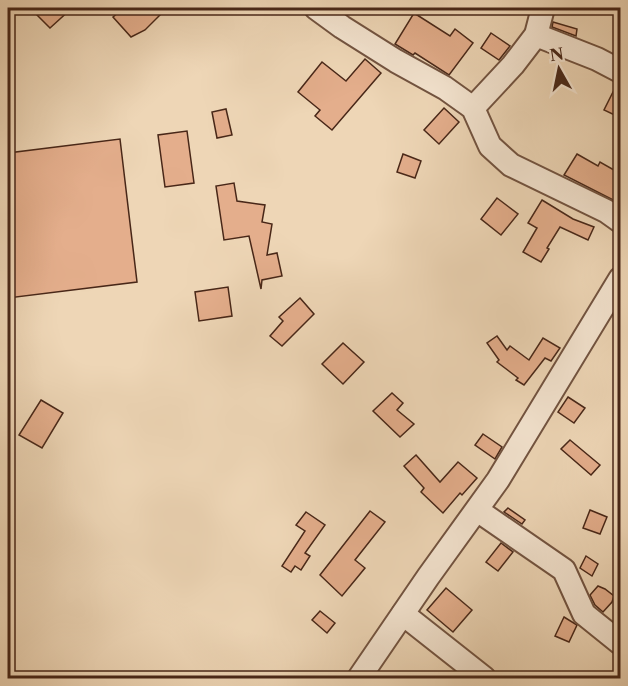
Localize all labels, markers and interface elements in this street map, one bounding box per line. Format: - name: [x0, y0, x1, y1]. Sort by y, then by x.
- north arrow: [529, 39, 589, 99]
- text: N: [548, 43, 565, 65]

